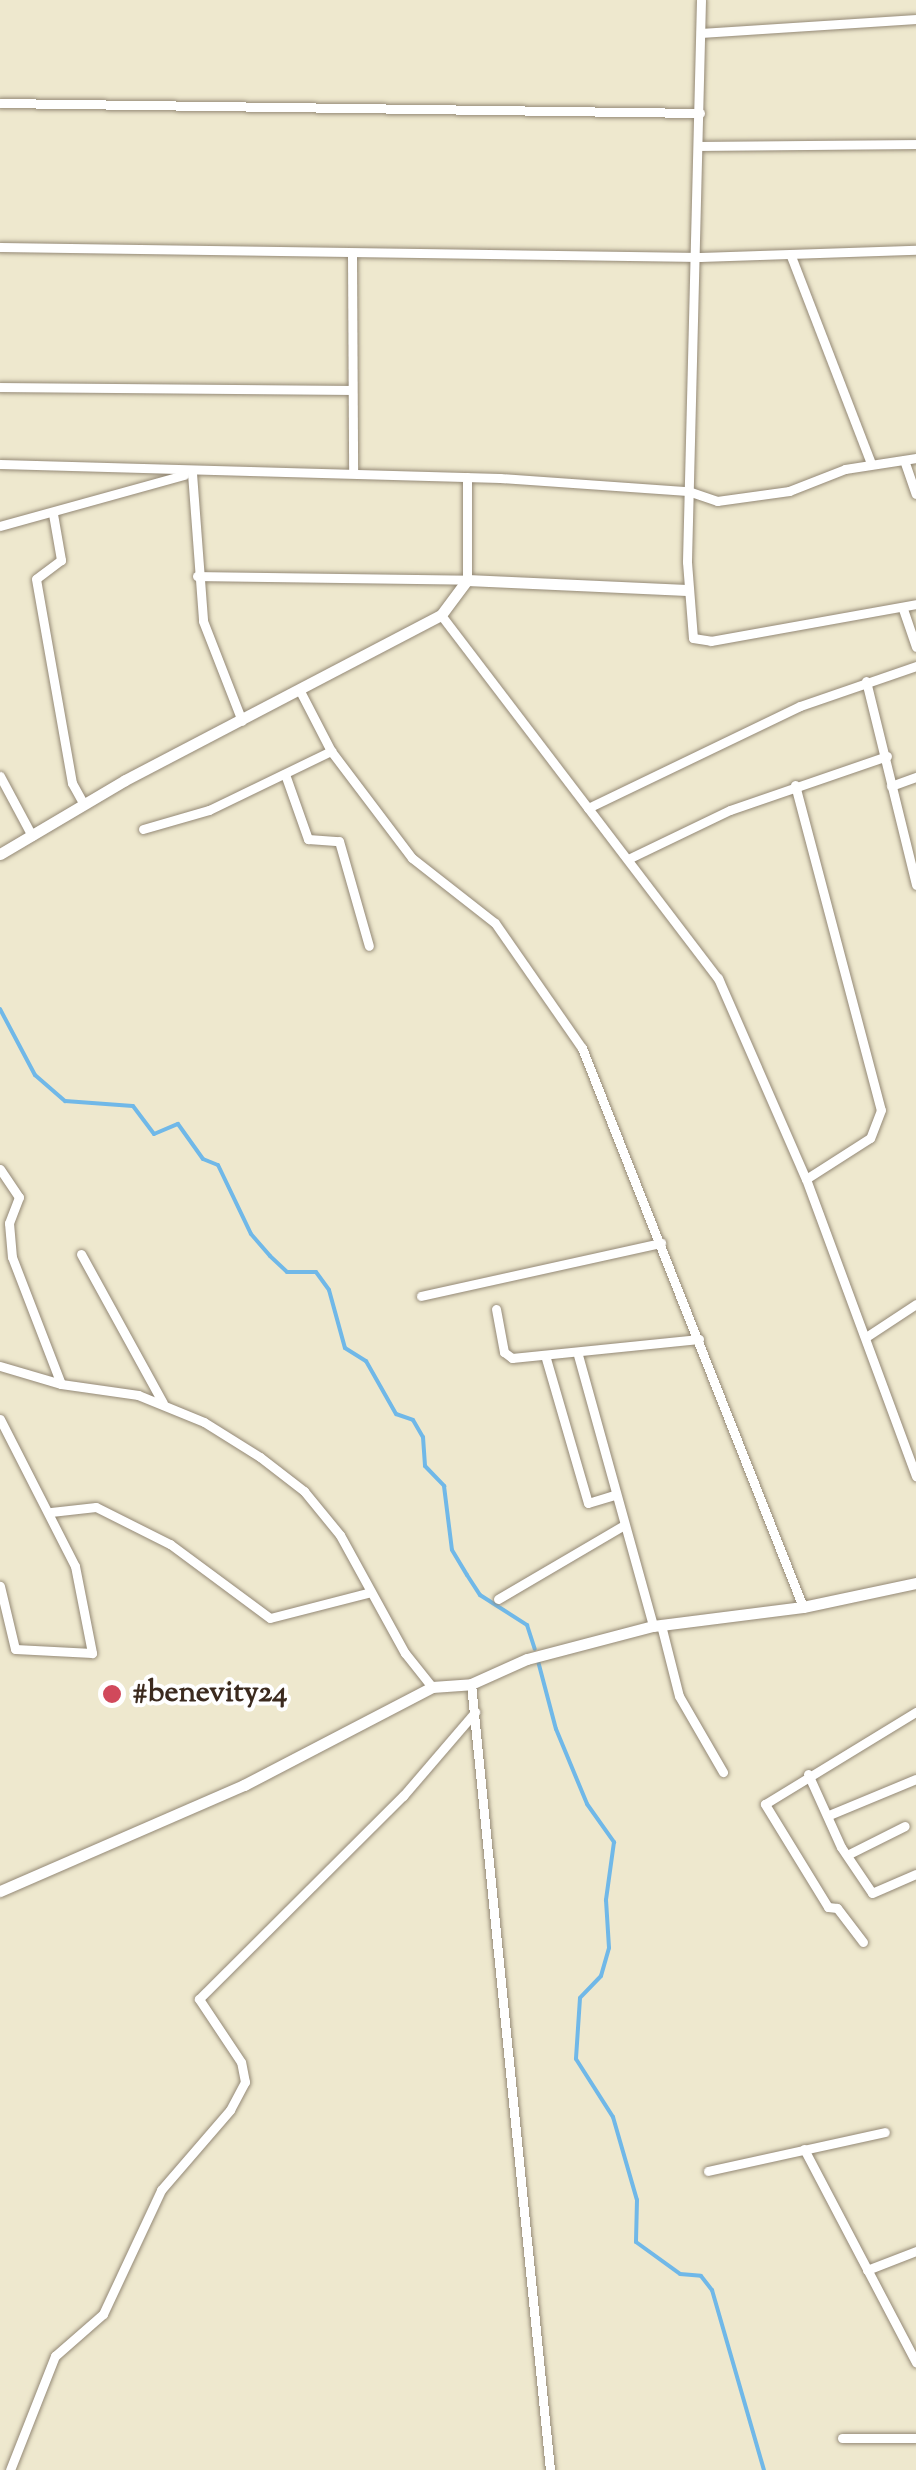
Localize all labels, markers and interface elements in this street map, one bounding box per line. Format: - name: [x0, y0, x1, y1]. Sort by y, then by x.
- place label: #benevity24: [132, 1676, 287, 1712]
- marker: #benevity24: [101, 1683, 123, 1705]

